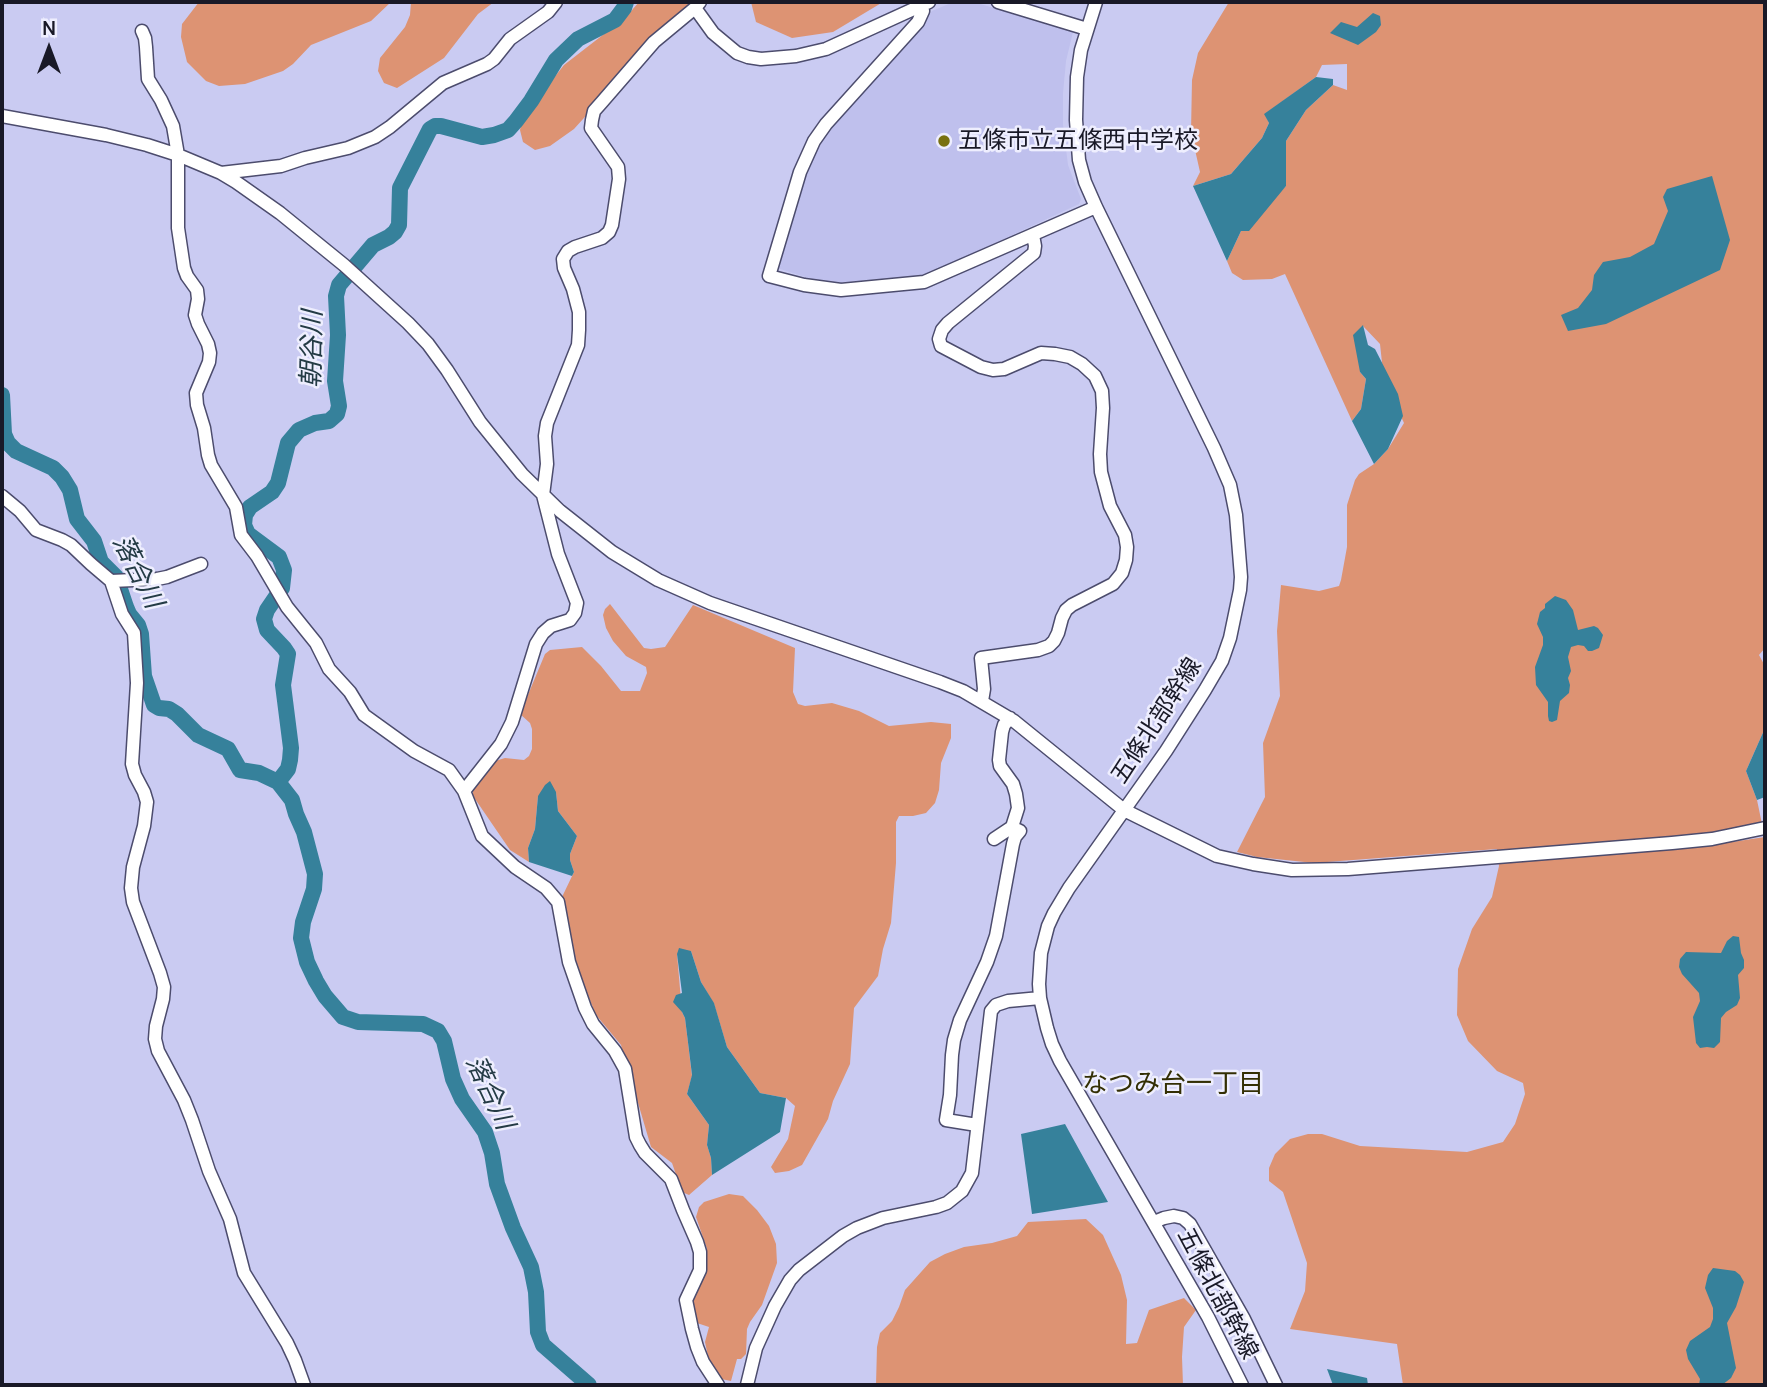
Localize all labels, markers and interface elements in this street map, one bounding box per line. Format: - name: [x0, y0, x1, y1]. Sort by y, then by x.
- north arrow: [14, 14, 84, 84]
- text: N: [42, 15, 56, 41]
- place label: 五條市立五條西中学校: [958, 127, 1198, 155]
- marker: 五條市立五條西中学校: [936, 133, 952, 149]
- water label: 朝谷川: [297, 310, 329, 388]
- water label: 落合川: [105, 530, 169, 614]
- street label: 五條北部幹線: [1106, 653, 1208, 789]
- water label: 落合川: [458, 1051, 520, 1135]
- district label: なつみ台一丁目: [1082, 1069, 1264, 1101]
- street label: 五條北部幹線: [1170, 1224, 1264, 1364]

